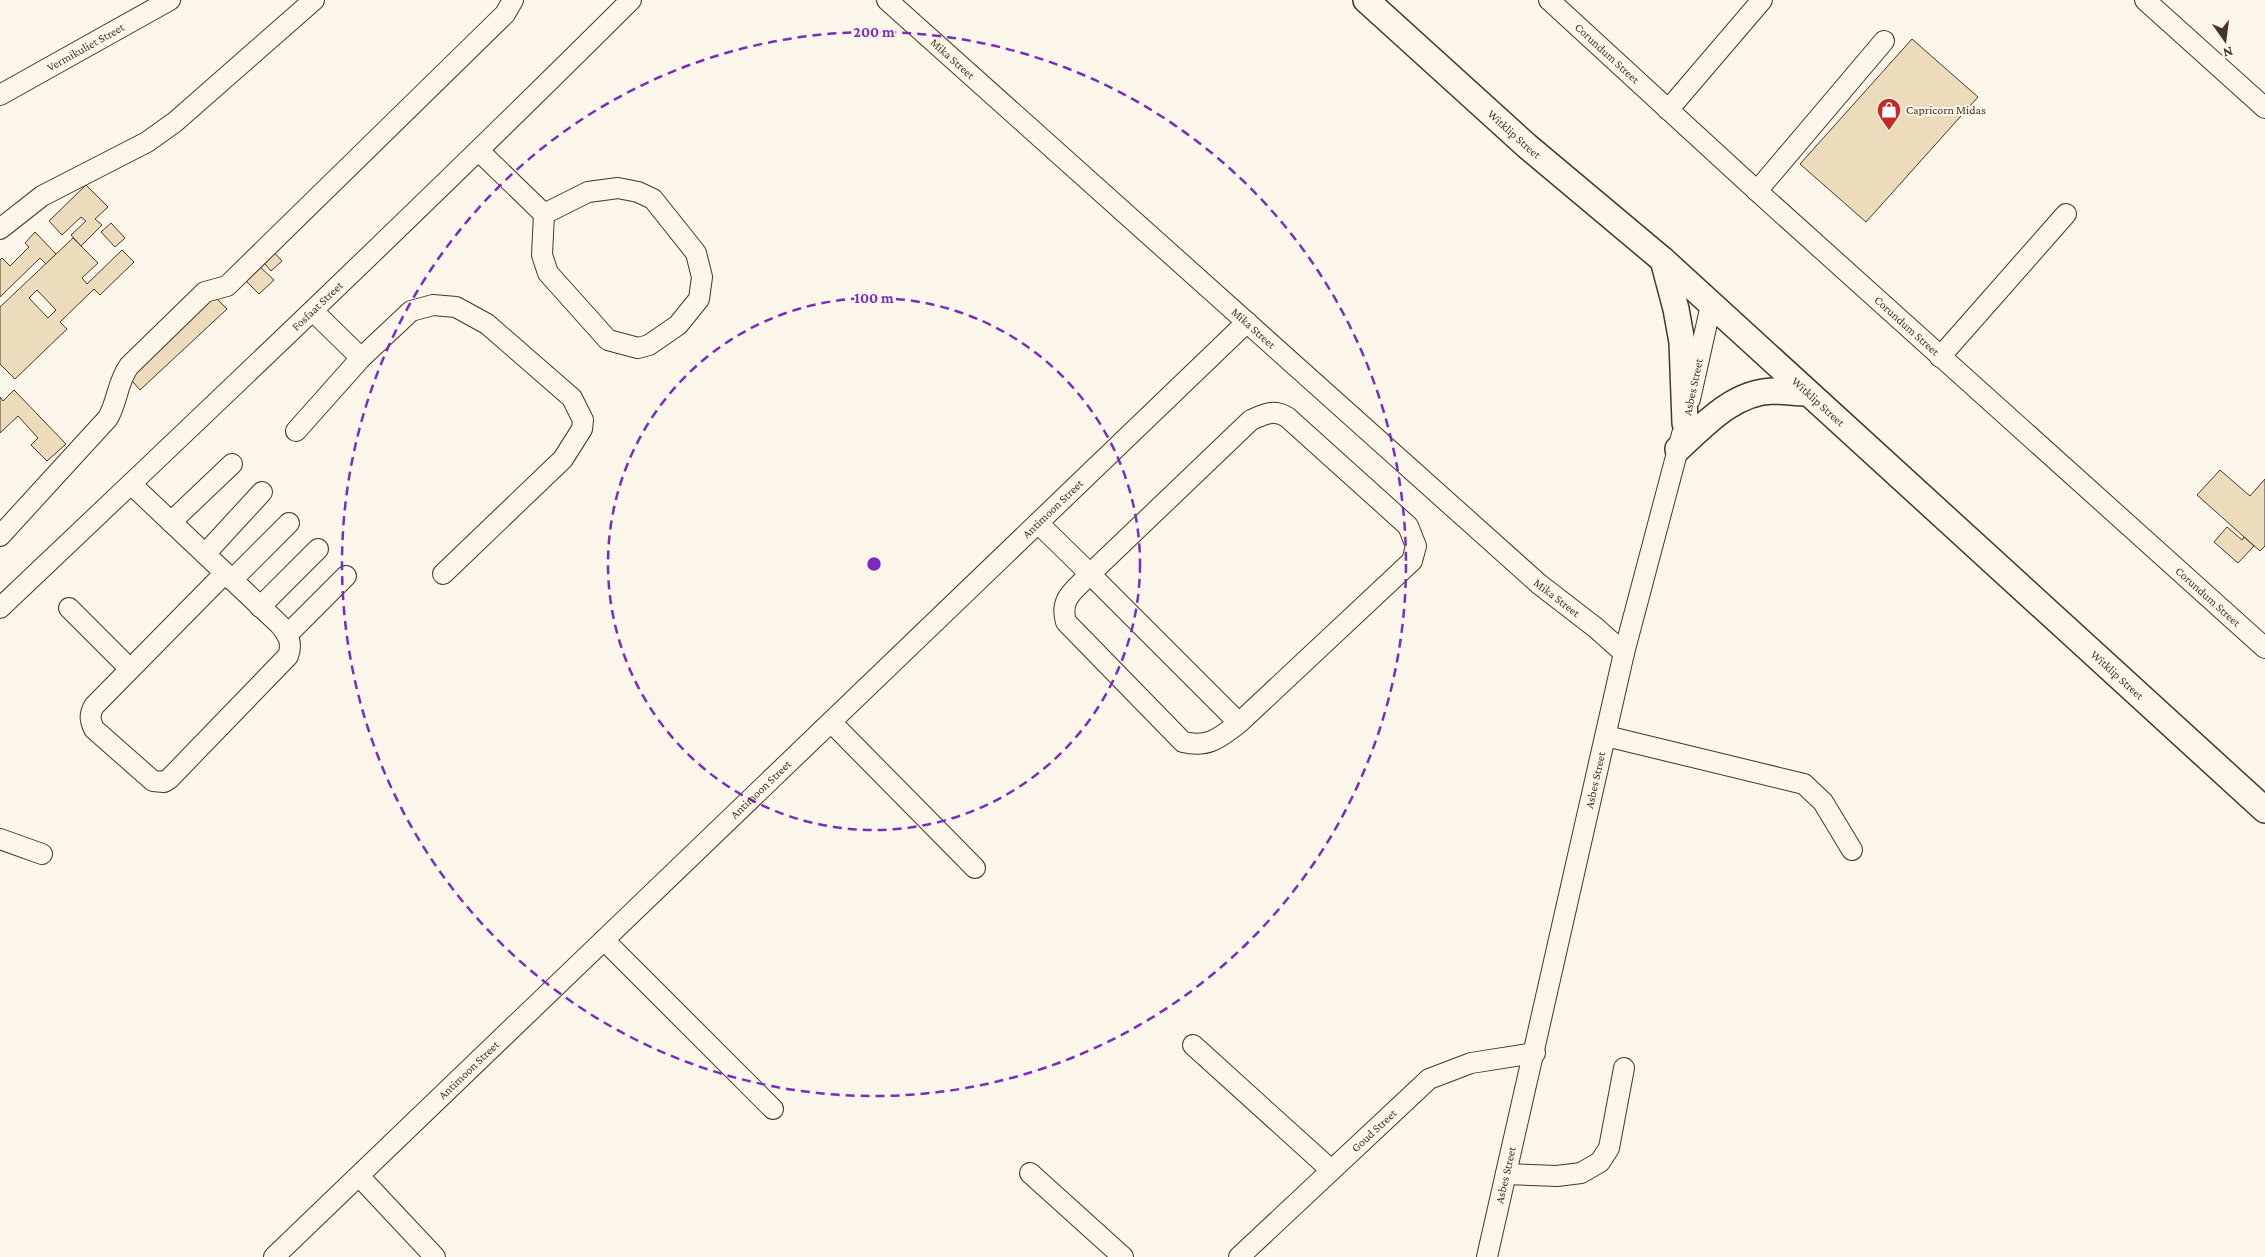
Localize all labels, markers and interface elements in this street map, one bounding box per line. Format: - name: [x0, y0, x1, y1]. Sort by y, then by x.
- north arrow: [2200, 15, 2250, 65]
- street label: Vermikuliet Street: [44, 19, 128, 74]
- street label: Corundum Street: [1572, 20, 1643, 87]
- text: 200 m: [853, 24, 895, 40]
- street label: Mika Street: [927, 35, 978, 83]
- text: N: [2221, 44, 2235, 62]
- shop icon: Capricorn Midas: [1876, 97, 1902, 131]
- place label: Capricorn Midas: [1906, 103, 1986, 117]
- street label: Witklip Street: [1485, 107, 1545, 162]
- street label: Fosfaat Street: [289, 278, 346, 334]
- text: 100 m: [854, 290, 894, 306]
- street label: Corundum Street: [1871, 293, 1943, 359]
- street label: Mika Street: [1228, 305, 1279, 352]
- street label: Asbes Street: [1680, 356, 1706, 417]
- street label: Witklip Street: [1789, 374, 1848, 430]
- street label: Antimoon Street: [1019, 476, 1087, 541]
- centre of rings: [865, 555, 883, 573]
- street label: Corundum Street: [2172, 564, 2244, 630]
- street label: Mika Street: [1531, 576, 1584, 621]
- street label: Witklip Street: [2088, 647, 2147, 703]
- street label: Asbes Street: [1582, 749, 1609, 810]
- street label: Antimoon Street: [727, 756, 795, 822]
- street label: Antimoon Street: [435, 1037, 503, 1102]
- street label: Goud Street: [1349, 1105, 1400, 1155]
- street label: Asbes Street: [1492, 1144, 1519, 1205]

